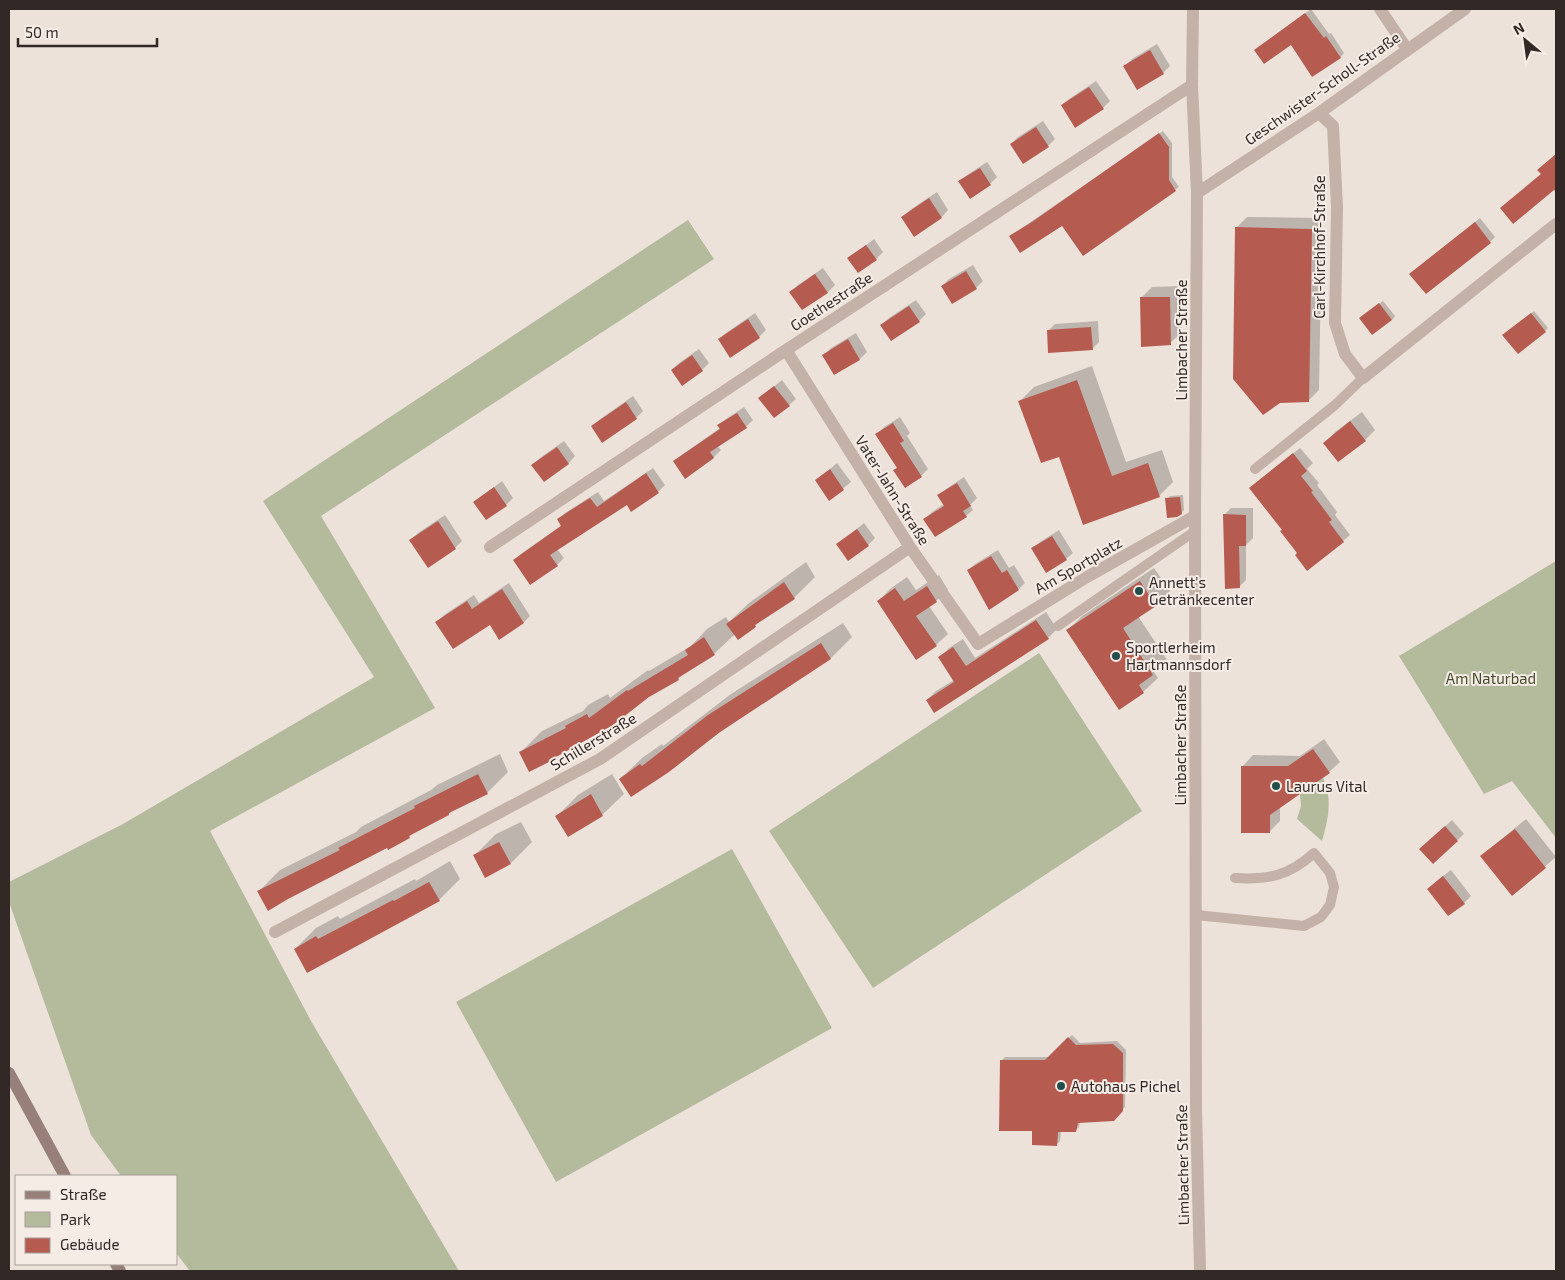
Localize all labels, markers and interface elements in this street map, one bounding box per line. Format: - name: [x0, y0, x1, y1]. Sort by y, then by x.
- scale bar: [18, 15, 156, 47]
- north arrow: [1500, 15, 1550, 65]
- text: N: [1510, 18, 1527, 38]
- text: 50 m: [25, 23, 59, 41]
- street label: Geschwister-Scholl-Straße: [1241, 28, 1403, 148]
- street label: Carl-Kirchhof-Straße: [1310, 175, 1328, 319]
- street label: Goethestraße: [787, 268, 875, 334]
- street label: Limbacher Straße: [1172, 280, 1190, 400]
- street label: Vater-Jahn-Straße: [852, 432, 934, 548]
- street label: Am Sportplatz: [1031, 533, 1125, 597]
- place label: Annett's Getränkecenter: [1149, 573, 1254, 608]
- marker: Annett's Getränkecenter: [1133, 585, 1145, 597]
- place label: Sportlerheim Hartmannsdorf: [1126, 638, 1232, 673]
- marker: Sportlerheim Hartmannsdorf: [1110, 650, 1122, 662]
- park label: Am Naturbad: [1446, 669, 1536, 687]
- street label: Limbacher Straße: [1171, 685, 1189, 805]
- street label: Schillerstraße: [547, 708, 639, 774]
- place label: Laurus Vital: [1286, 777, 1367, 795]
- marker: Laurus Vital: [1270, 780, 1282, 792]
- place label: Autohaus Pichel: [1071, 1077, 1181, 1095]
- marker: Autohaus Pichel: [1055, 1080, 1067, 1092]
- street label: Limbacher Straße: [1172, 1104, 1192, 1226]
- legend: [15, 1175, 178, 1265]
- text: Straße: [60, 1185, 106, 1203]
- text: Park: [60, 1210, 91, 1228]
- text: Gebäude: [60, 1235, 119, 1253]

